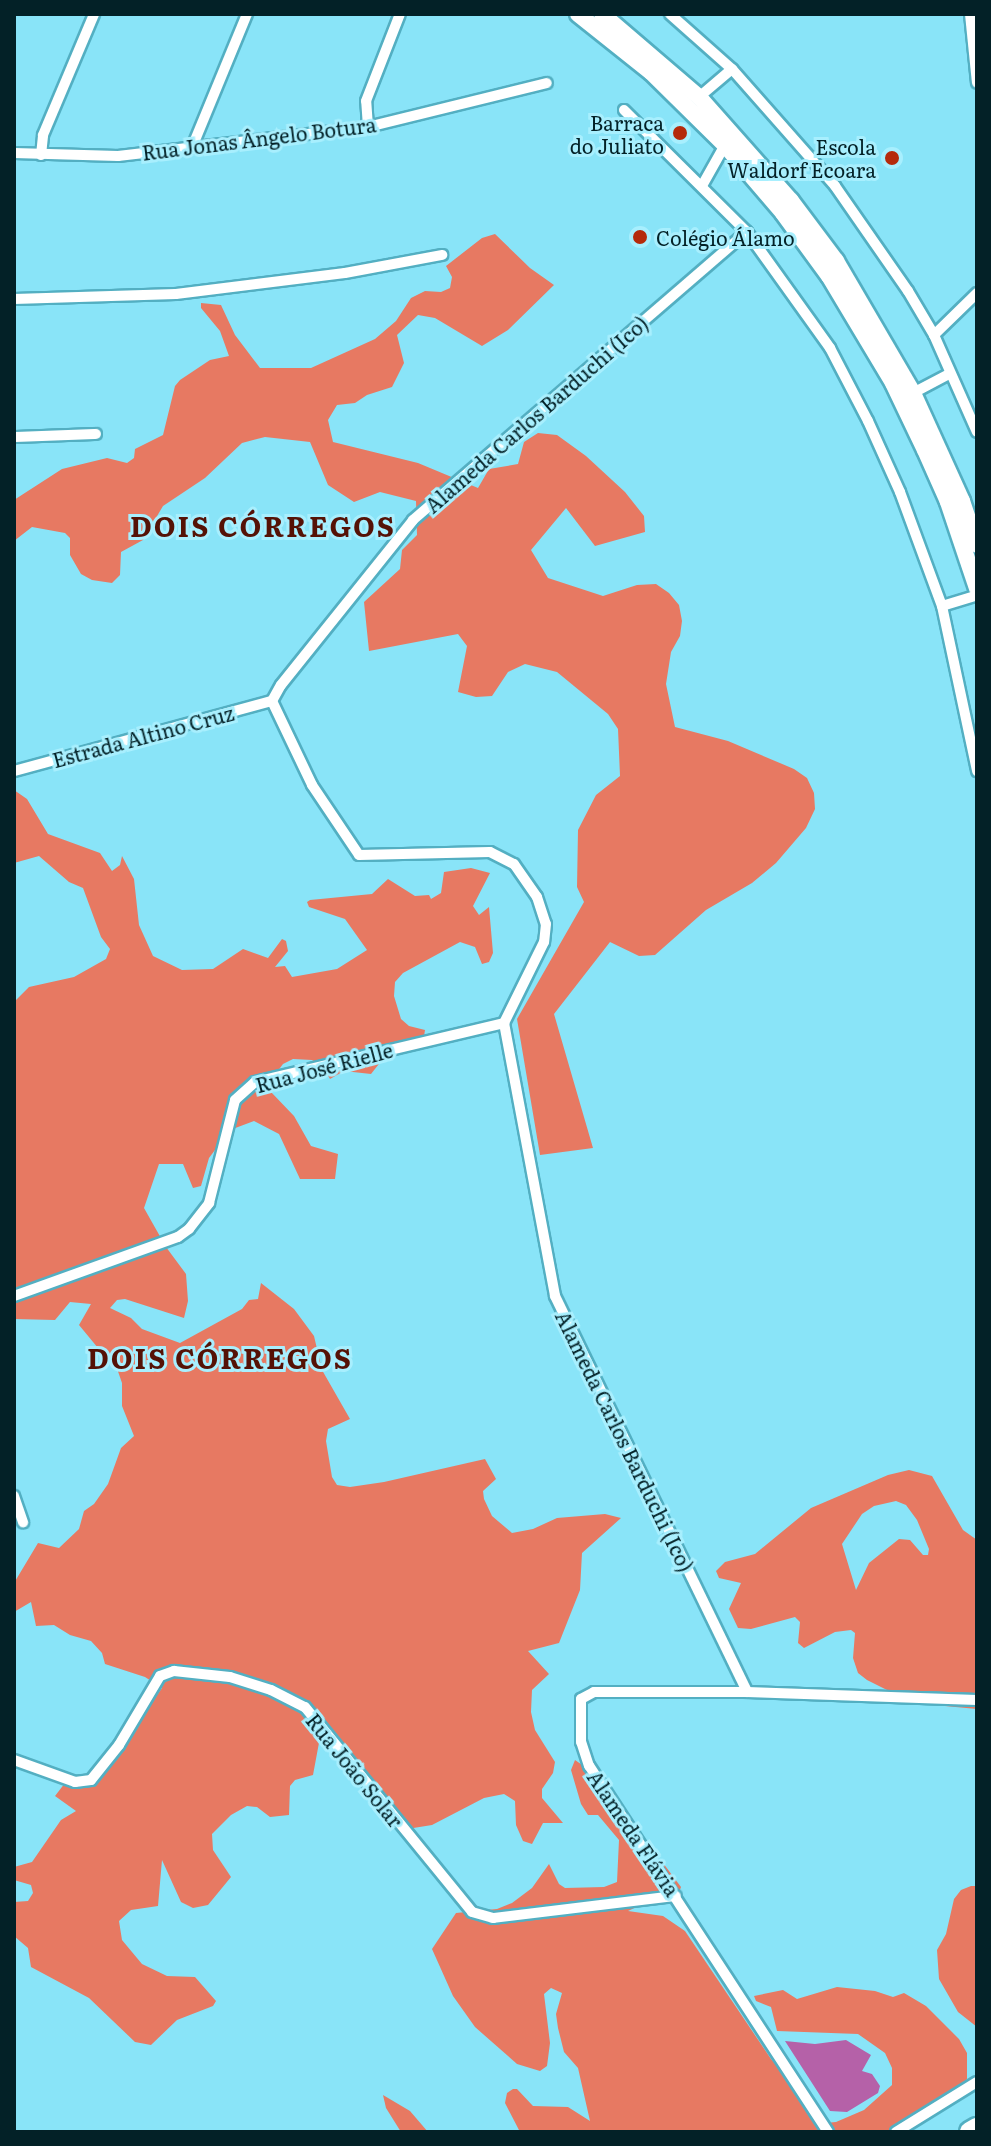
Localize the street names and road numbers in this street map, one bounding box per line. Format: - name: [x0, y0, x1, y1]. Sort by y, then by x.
- street label: Rua Jonas Ângelo Botura: [141, 112, 377, 164]
- street label: Alameda Carlos Barduchi (Ico): [420, 311, 652, 517]
- street label: Estrada Altino Cruz: [50, 700, 236, 772]
- street label: Rua José Rielle: [253, 1037, 395, 1097]
- street label: Alameda Carlos Barduchi (Ico): [551, 1307, 699, 1575]
- street label: Rua João Solar: [302, 1708, 408, 1832]
- street label: Alameda Flávia: [583, 1766, 685, 1900]

